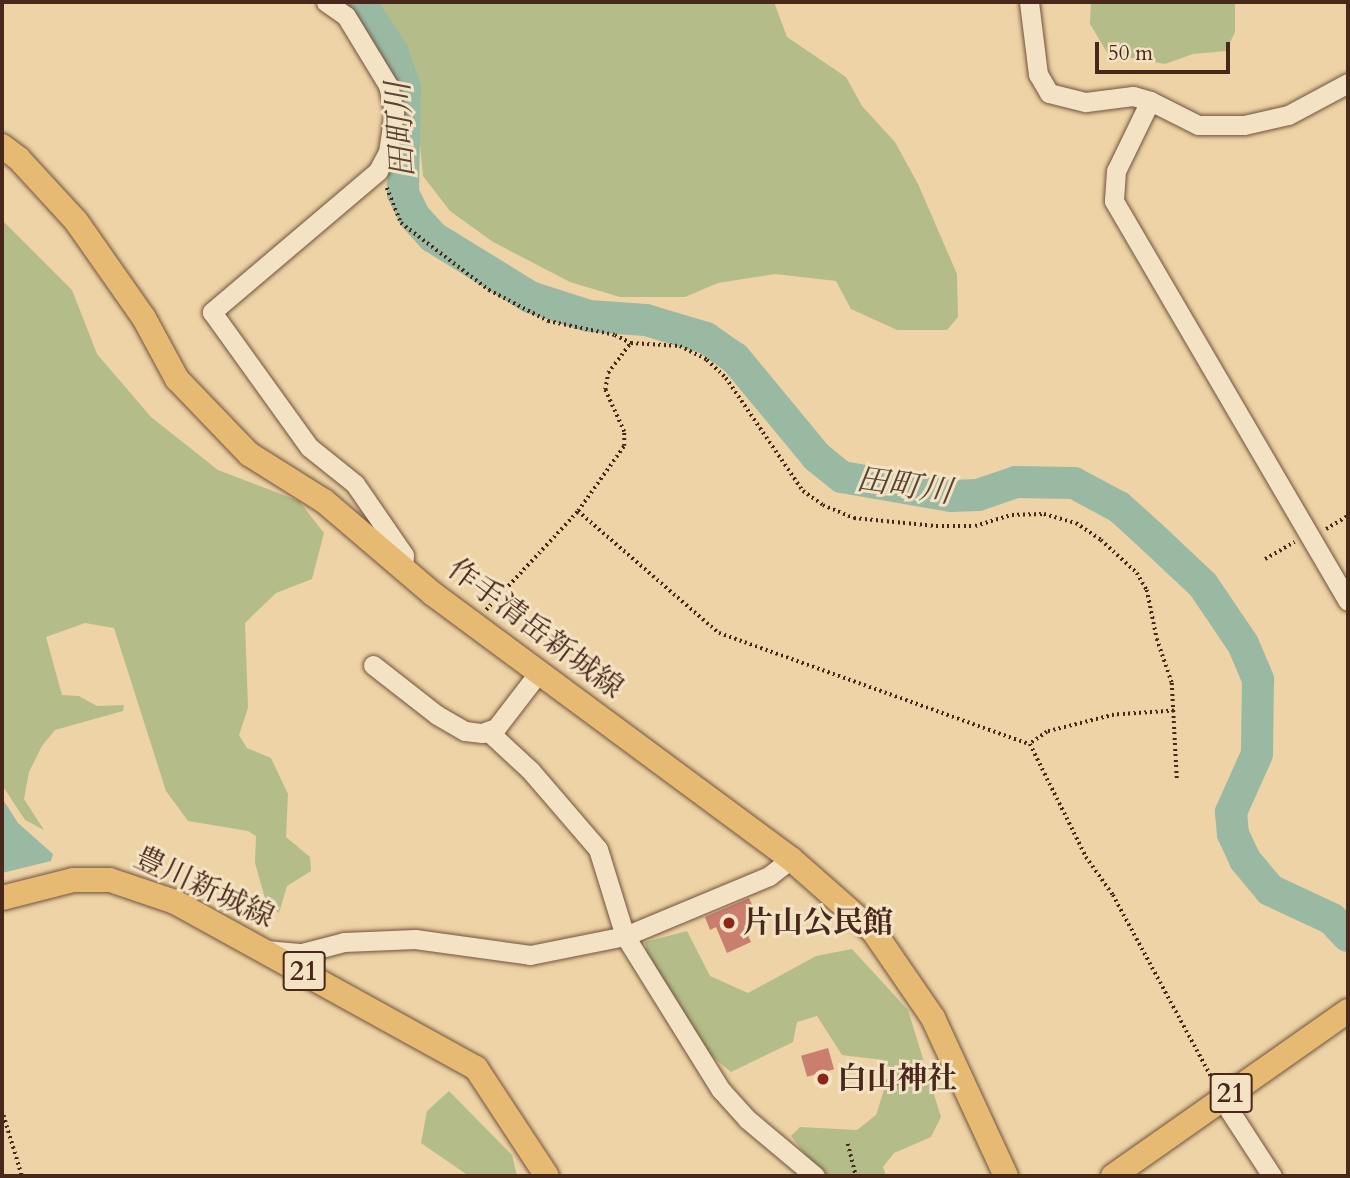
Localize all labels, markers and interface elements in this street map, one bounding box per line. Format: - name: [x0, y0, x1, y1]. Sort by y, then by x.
- scale bar: [1098, 28, 1233, 72]
- text: 50 m: [1108, 39, 1153, 68]
- water label: 田町川: [379, 81, 423, 179]
- water label: 田町川: [854, 460, 954, 512]
- street label: 作手清岳新城線: [440, 551, 630, 707]
- street label: 豊川新城線: [128, 840, 280, 936]
- place label: 片山公民館: [743, 905, 893, 941]
- marker: 片山公民館: [721, 915, 737, 931]
- road number: 21: [281, 946, 327, 996]
- place label: 白山神社: [837, 1061, 957, 1097]
- road number: 21: [1208, 1068, 1254, 1118]
- marker: 白山神社: [815, 1071, 831, 1087]

